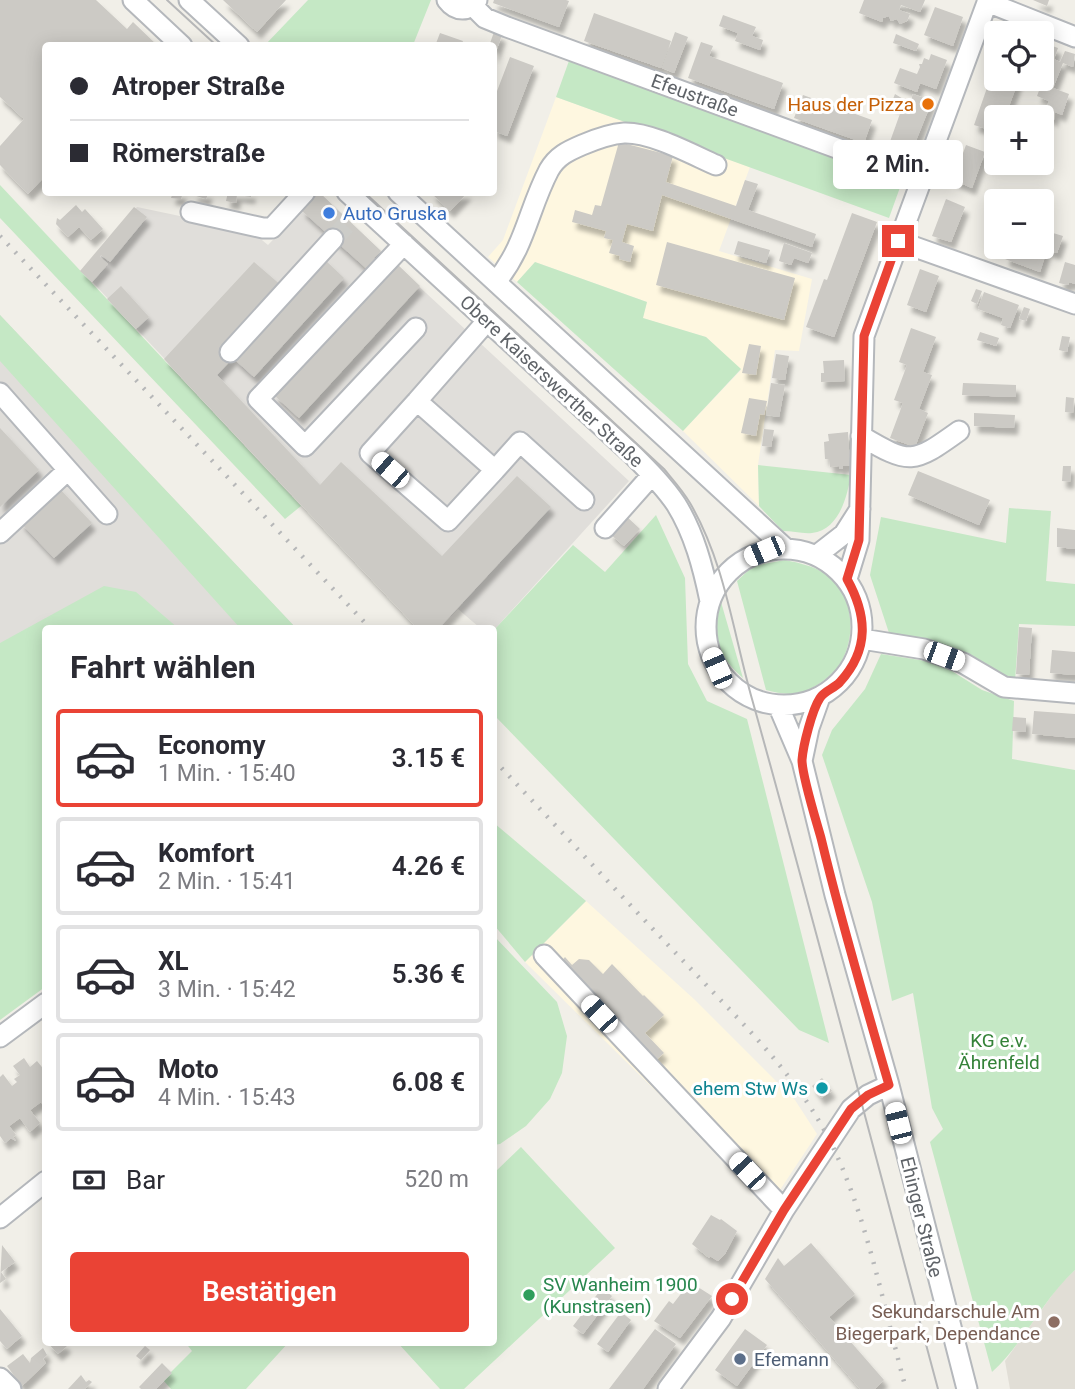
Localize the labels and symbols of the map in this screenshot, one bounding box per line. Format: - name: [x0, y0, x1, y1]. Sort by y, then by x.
- street label: Efeustraße: [648, 69, 742, 122]
- place label: Haus der Pizza: [787, 93, 914, 116]
- marker: Haus der Pizza: [920, 96, 936, 112]
- callout: 2 Min.: [833, 140, 963, 188]
- place label: Auto Gruska: [343, 202, 447, 225]
- marker: Auto Gruska: [321, 205, 337, 221]
- route end: [882, 225, 914, 257]
- street label: Obere Kaiserswerther Straße: [455, 290, 648, 472]
- car: [368, 448, 413, 492]
- car: [741, 533, 788, 569]
- car: [921, 639, 968, 673]
- car: [700, 645, 735, 691]
- car: [577, 991, 622, 1037]
- park label: KG e.v. Ährenfeld: [958, 1029, 1040, 1074]
- place label: ehem Stw Ws: [693, 1077, 808, 1100]
- marker: ehem Stw Ws: [814, 1080, 830, 1096]
- car: [883, 1100, 914, 1146]
- car: [725, 1148, 770, 1194]
- street label: Ehinger Straße: [895, 1154, 948, 1280]
- place label: SV Wanheim 1900 (Kunstrasen): [543, 1273, 698, 1318]
- route start: [716, 1283, 748, 1315]
- marker: SV Wanheim 1900 (Kunstrasen): [521, 1287, 537, 1303]
- place label: Sekundarschule Am Biegerpark, Dependance: [835, 1300, 1040, 1345]
- marker: Sekundarschule Am Biegerpark, Dependance: [1046, 1314, 1062, 1330]
- place label: Efemann: [754, 1348, 829, 1371]
- marker: Efemann: [732, 1351, 748, 1367]

